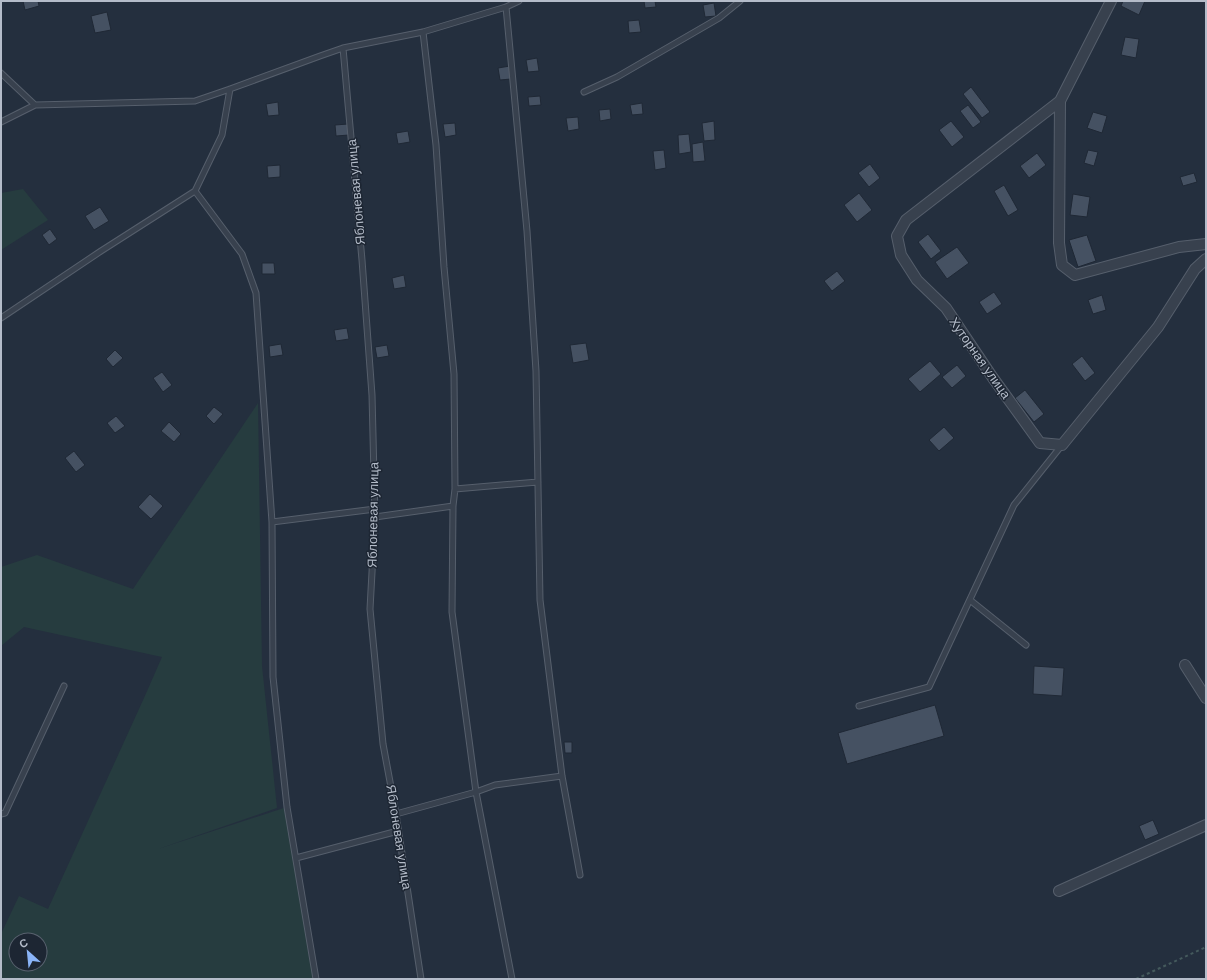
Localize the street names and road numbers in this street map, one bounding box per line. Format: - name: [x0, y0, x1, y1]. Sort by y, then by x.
- street label: Яблоневая улица: [344, 138, 368, 245]
- street label: Хуторная улица: [946, 314, 1014, 402]
- street label: Яблоневая улица: [365, 461, 381, 568]
- street label: Яблоневая улица: [383, 783, 415, 891]

